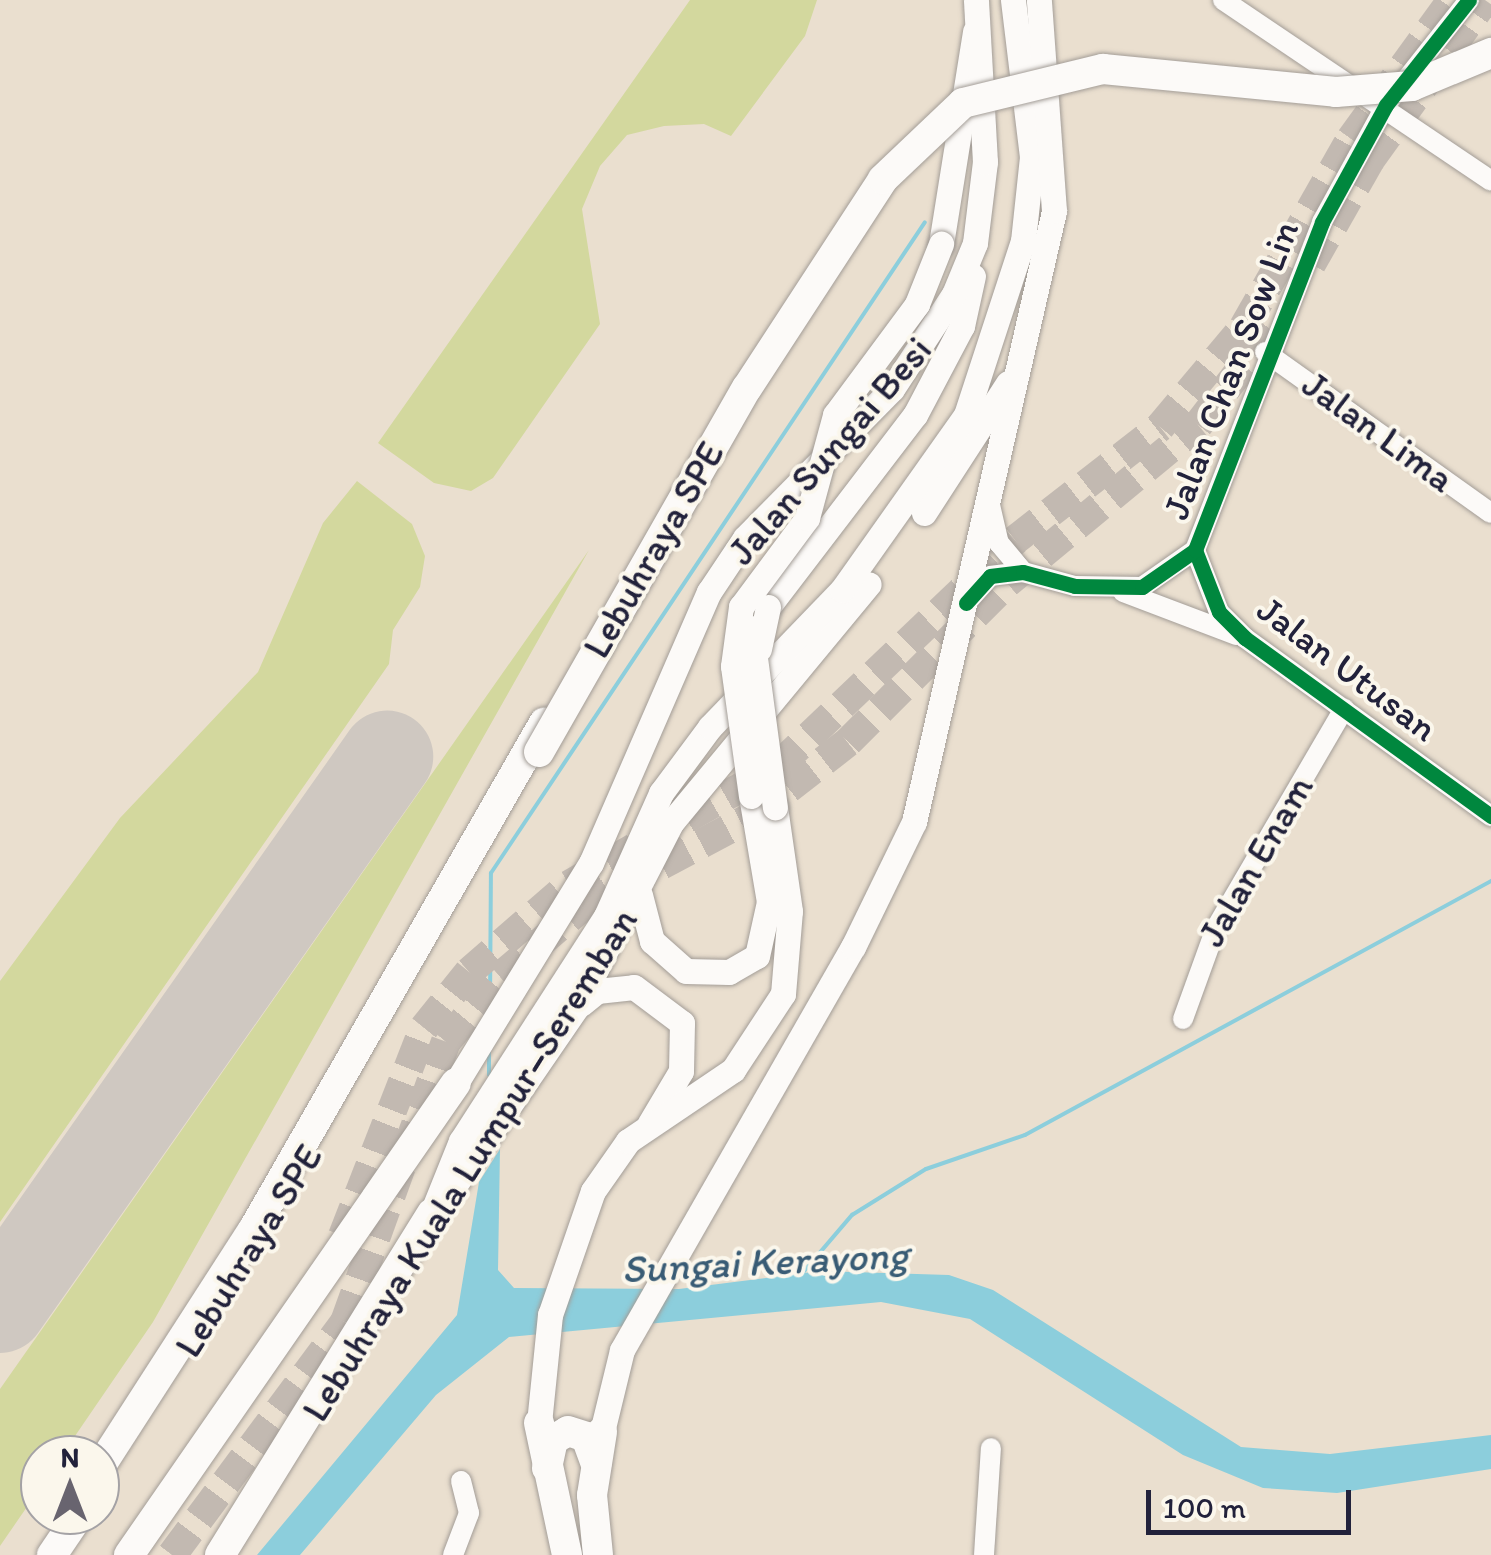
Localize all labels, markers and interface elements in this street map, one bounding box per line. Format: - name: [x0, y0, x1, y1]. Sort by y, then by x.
- street label: Jalan Chan Sow Lin: [1153, 215, 1309, 525]
- street label: Jalan Sungai Besi: [719, 328, 941, 574]
- street label: Jalan Lima: [1294, 362, 1462, 502]
- street label: Lebuhraya SPE: [574, 434, 734, 666]
- street label: Jalan Utusan: [1248, 587, 1446, 751]
- street label: Jalan Enam: [1189, 768, 1323, 954]
- street label: Lebuhraya Kuala Lumpur–Seremban: [294, 902, 646, 1428]
- street label: Lebuhraya SPE: [166, 1136, 332, 1366]
- water label: Sungai Kerayong: [620, 1229, 910, 1293]
- north arrow: [20, 1435, 120, 1535]
- text: N: [61, 1440, 79, 1474]
- scale bar: [1151, 1470, 1356, 1532]
- text: 100 m: [1163, 1489, 1246, 1526]

